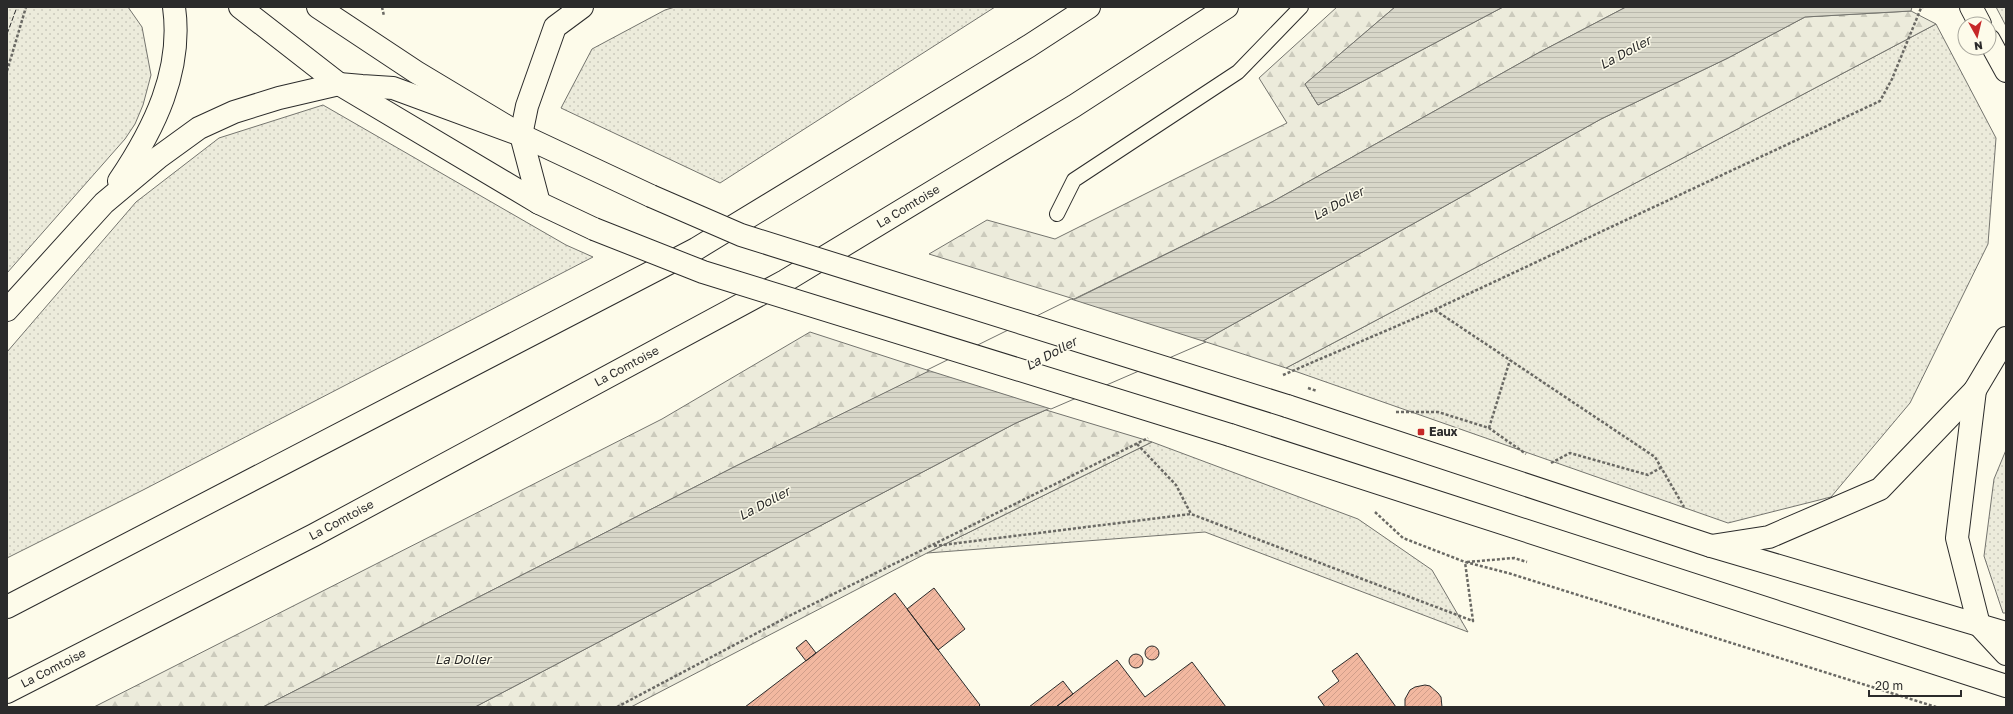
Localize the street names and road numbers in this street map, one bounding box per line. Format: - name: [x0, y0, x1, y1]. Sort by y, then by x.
- street label: La Comtoise: [874, 181, 942, 231]
- street label: La Comtoise: [591, 342, 661, 389]
- street label: La Comtoise: [306, 496, 376, 543]
- street label: La Comtoise: [18, 645, 88, 691]

